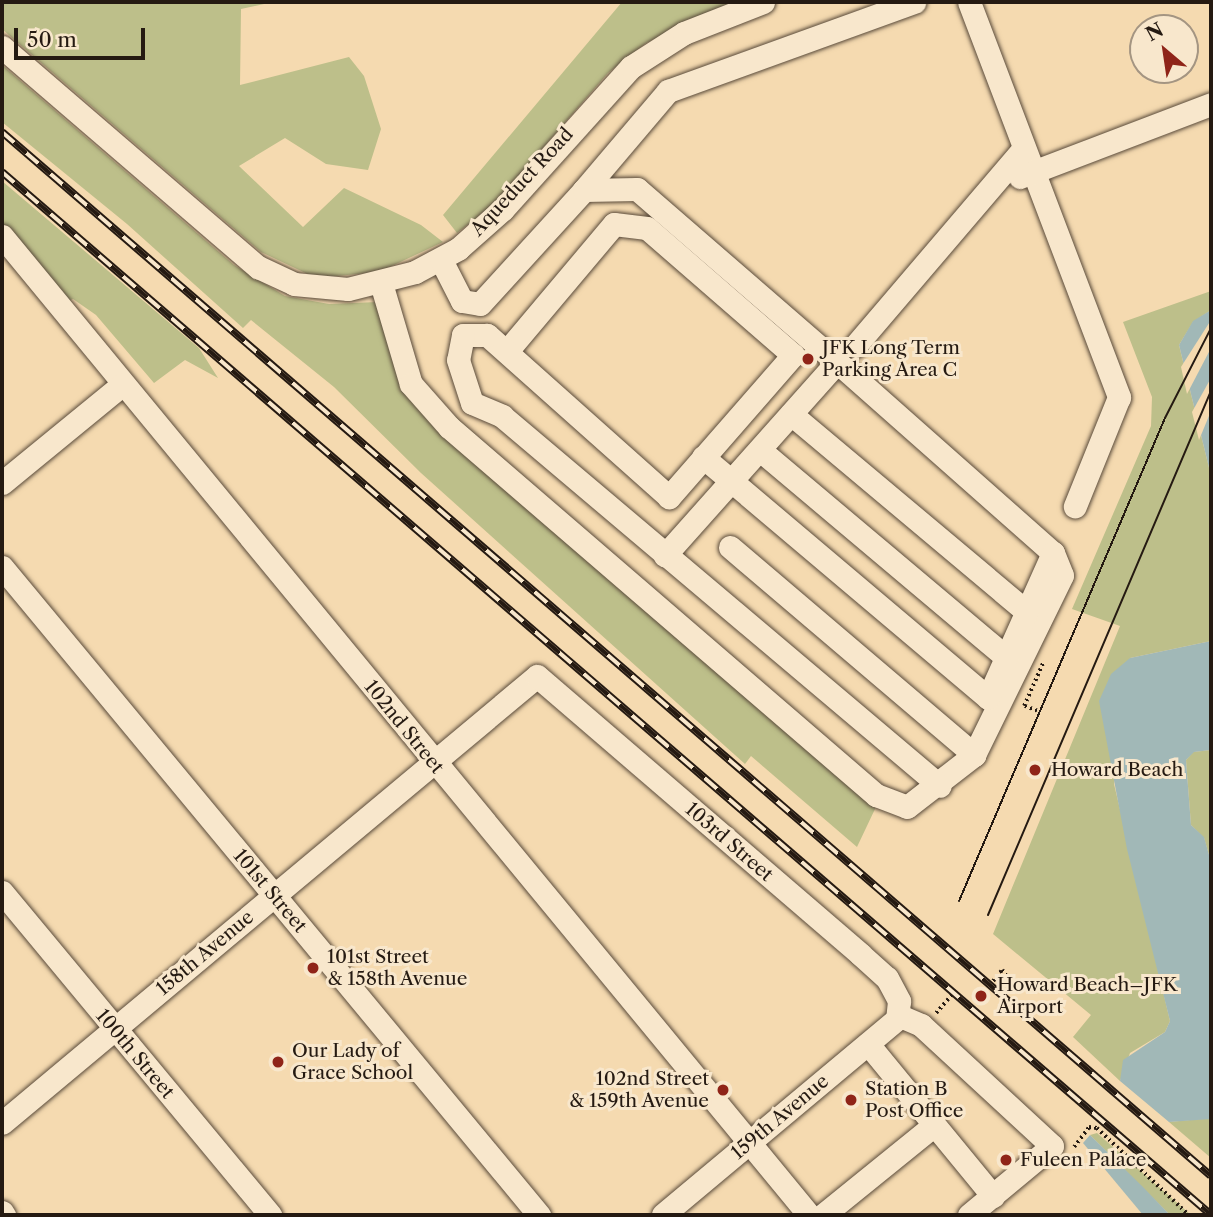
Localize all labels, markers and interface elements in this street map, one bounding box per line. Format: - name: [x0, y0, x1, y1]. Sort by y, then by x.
- scale bar: [18, 14, 149, 58]
- north arrow: [1129, 14, 1199, 84]
- text: N: [1142, 18, 1167, 46]
- text: 50 m: [27, 27, 77, 52]
- street label: Aqueduct Road: [466, 123, 578, 241]
- place label: JFK Long Term Parking Area C: [822, 337, 961, 381]
- marker: JFK Long Term Parking Area C: [800, 351, 816, 367]
- street label: 102nd Street: [359, 676, 449, 778]
- place label: Howard Beach: [1051, 759, 1183, 781]
- marker: Howard Beach: [1025, 760, 1045, 780]
- street label: 103rd Street: [680, 798, 778, 886]
- street label: 101st Street: [229, 845, 311, 937]
- street label: 158th Avenue: [151, 905, 259, 1001]
- place label: 101st Street & 158th Avenue: [327, 946, 468, 990]
- marker: 101st Street & 158th Avenue: [305, 960, 321, 976]
- place label: Howard Beach–JFK Airport: [997, 974, 1177, 1018]
- marker: Howard Beach–JFK Airport: [971, 986, 991, 1006]
- street label: 100th Street: [91, 1005, 179, 1103]
- place label: Our Lady of Grace School: [292, 1040, 413, 1084]
- marker: Our Lady of Grace School: [270, 1054, 286, 1070]
- place label: 102nd Street & 159th Avenue: [568, 1068, 709, 1112]
- street label: 159th Avenue: [726, 1069, 834, 1165]
- place label: Station B Post Office: [865, 1078, 963, 1122]
- marker: 102nd Street & 159th Avenue: [715, 1082, 731, 1098]
- marker: Station B Post Office: [843, 1092, 859, 1108]
- place label: Fuleen Palace: [1020, 1149, 1146, 1171]
- marker: Fuleen Palace: [998, 1152, 1014, 1168]

